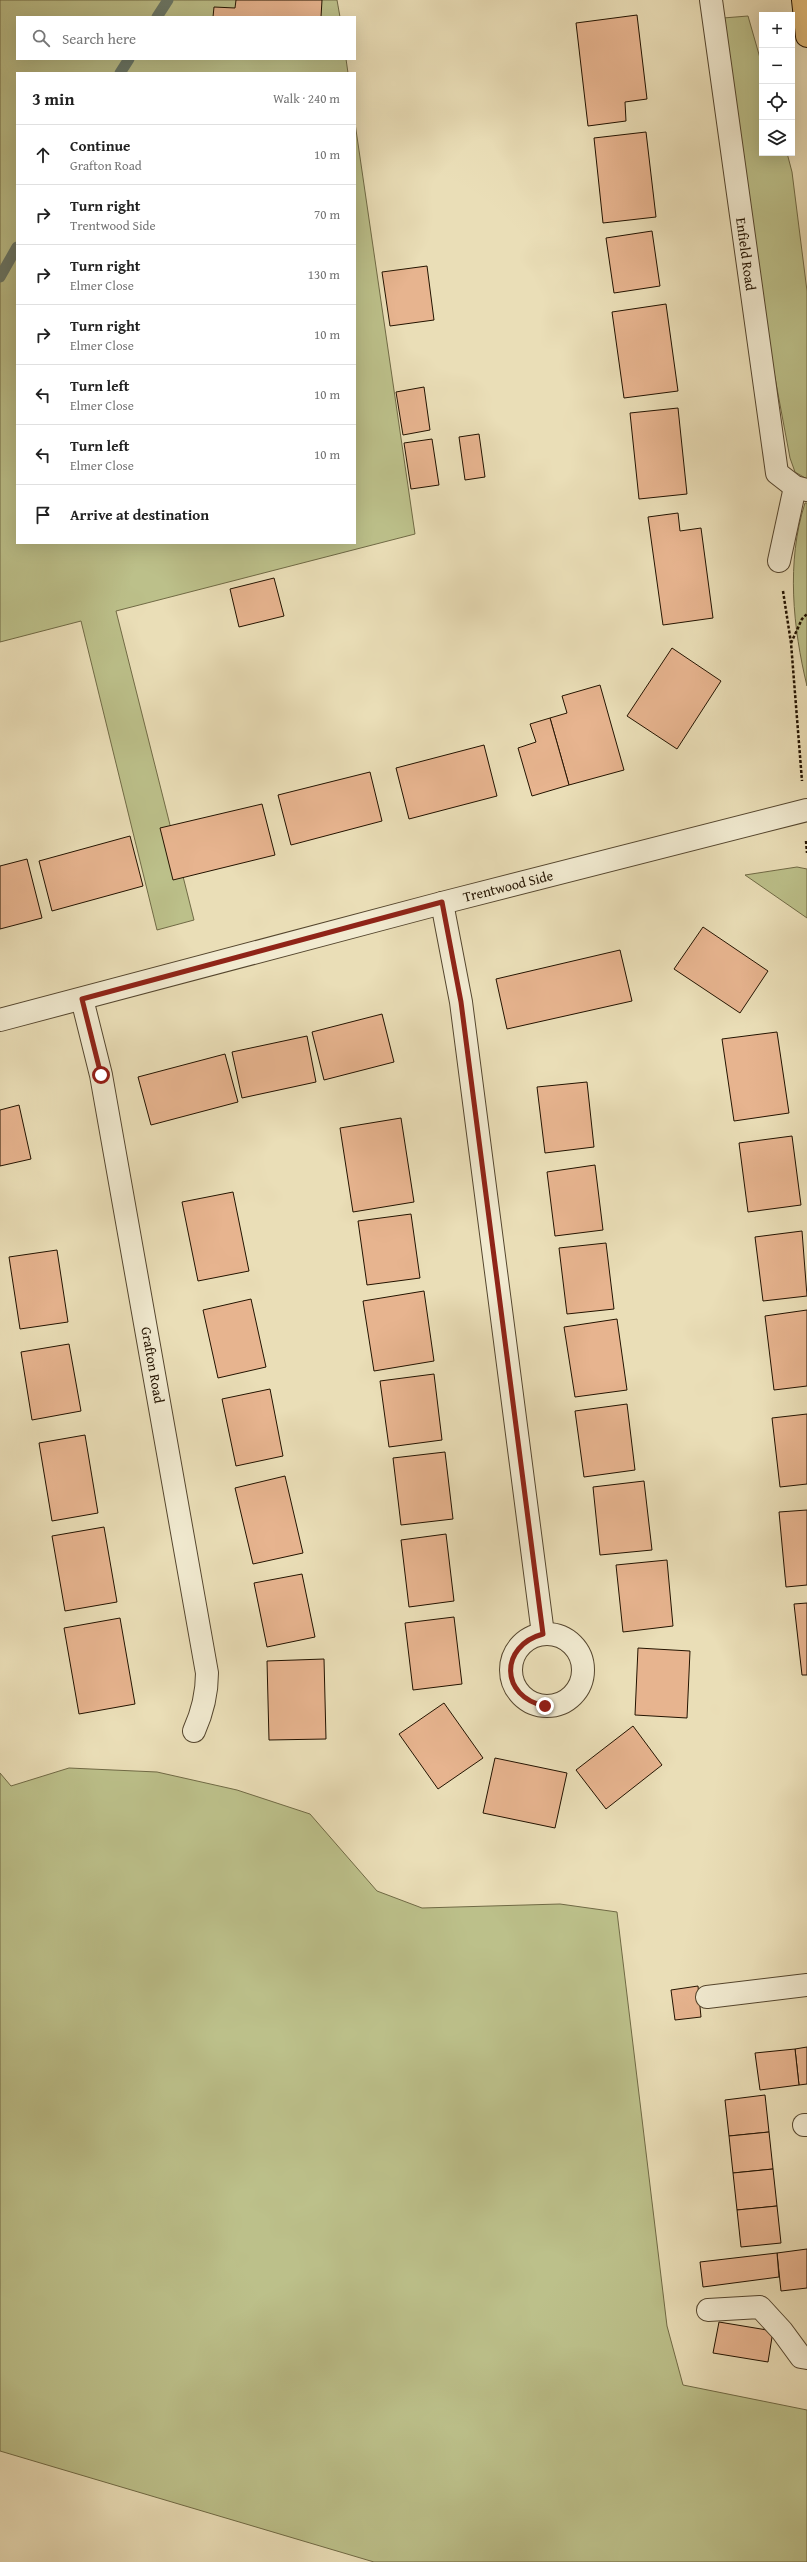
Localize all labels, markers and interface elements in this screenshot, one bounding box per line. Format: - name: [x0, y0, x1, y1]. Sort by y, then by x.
- map controls: [759, 12, 795, 156]
- button: +: [759, 12, 795, 48]
- search box: [16, 16, 356, 60]
- icon: search: [30, 27, 52, 49]
- text: Search here: [62, 28, 136, 49]
- button: −: [759, 48, 795, 84]
- button: locate: [759, 84, 795, 120]
- text: 3 min: [32, 86, 74, 111]
- text: Walk · 240 m: [273, 89, 340, 108]
- button: layers: [759, 120, 795, 156]
- text: Continue: [70, 135, 131, 156]
- icon: ahead: [32, 144, 54, 166]
- text: 10 m: [314, 145, 340, 164]
- text: Grafton Road: [70, 156, 142, 175]
- text: Turn right: [70, 195, 141, 216]
- icon: right: [32, 204, 54, 226]
- text: 70 m: [314, 205, 340, 224]
- text: Trentwood Side: [70, 216, 156, 235]
- street label: Enfield Road: [731, 216, 761, 292]
- text: Turn right: [70, 255, 141, 276]
- icon: right: [32, 264, 54, 286]
- text: 130 m: [308, 265, 340, 284]
- text: Elmer Close: [70, 276, 134, 295]
- text: Turn right: [70, 315, 141, 336]
- icon: right: [32, 324, 54, 346]
- text: 10 m: [314, 325, 340, 344]
- text: Elmer Close: [70, 336, 134, 355]
- text: Turn left: [70, 375, 129, 396]
- icon: left: [32, 384, 54, 406]
- text: 10 m: [314, 385, 340, 404]
- text: Elmer Close: [70, 396, 134, 415]
- text: Turn left: [70, 435, 129, 456]
- icon: left: [32, 444, 54, 466]
- text: 10 m: [314, 445, 340, 464]
- text: Elmer Close: [70, 456, 134, 475]
- icon: arrive: [32, 504, 54, 526]
- text: Arrive at destination: [70, 504, 209, 525]
- street label: Trentwood Side: [461, 865, 556, 907]
- route start: [92, 1066, 110, 1084]
- street label: Grafton Road: [136, 1325, 170, 1405]
- route end: [536, 1697, 554, 1715]

